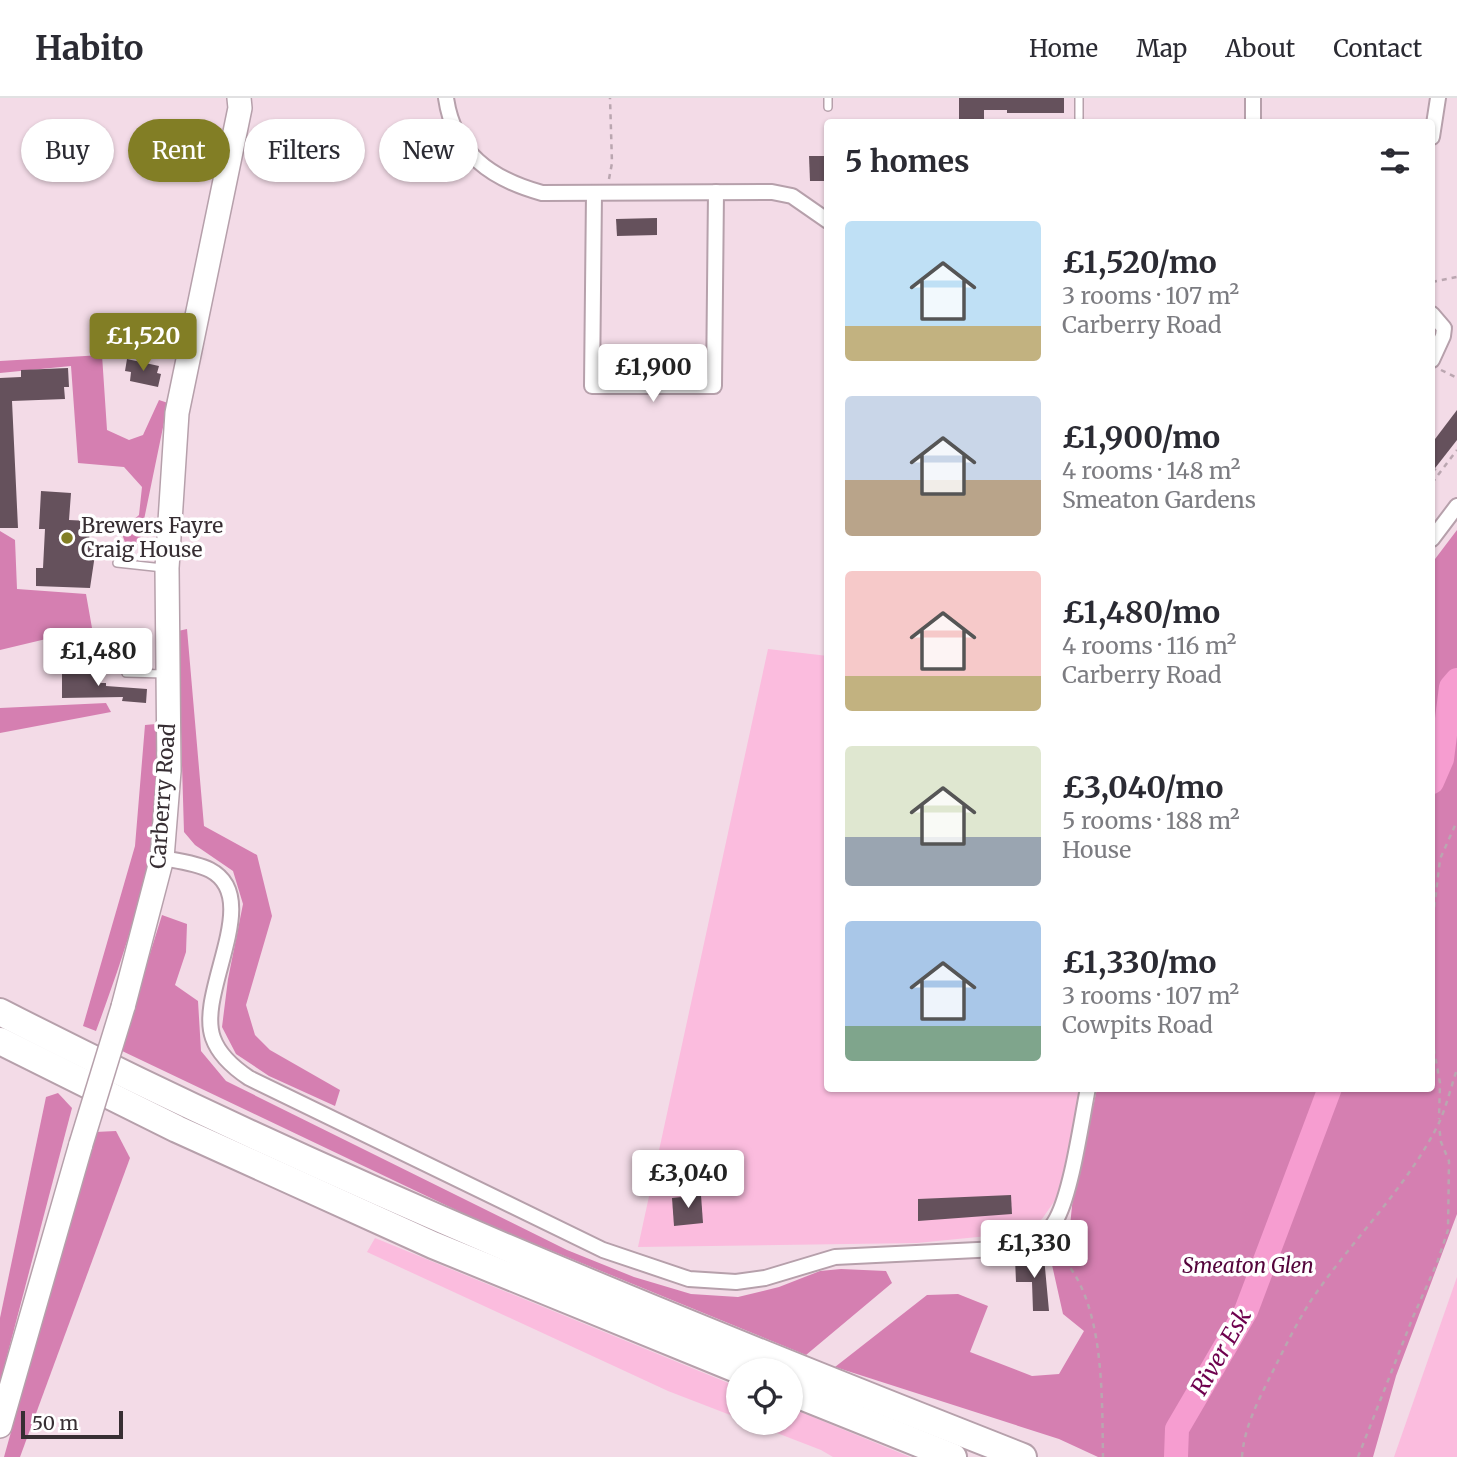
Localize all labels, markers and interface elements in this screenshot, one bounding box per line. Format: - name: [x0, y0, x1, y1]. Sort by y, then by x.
- text: Habito: [35, 28, 143, 69]
- text: Home: [1029, 33, 1098, 64]
- text: Map: [1136, 33, 1187, 64]
- text: About: [1225, 33, 1295, 64]
- text: Contact: [1333, 33, 1422, 64]
- chip: Buy: [21, 119, 114, 182]
- chip: Rent: [128, 119, 230, 182]
- chip: Filters: [244, 119, 365, 182]
- chip: New: [379, 119, 478, 182]
- text: 5 homes: [845, 142, 970, 180]
- icon: filters: [1376, 142, 1414, 180]
- text: £1,520/mo: [1062, 243, 1217, 281]
- icon: home: [901, 249, 985, 333]
- text: 3 rooms · 107 m²: [1062, 281, 1239, 310]
- text: Carberry Road: [1062, 310, 1222, 339]
- pin: £1,520: [86, 314, 200, 373]
- text: £1,520: [106, 321, 180, 350]
- pin: £1,900: [596, 344, 710, 404]
- text: £1,900: [614, 352, 692, 381]
- text: £1,900/mo: [1062, 418, 1220, 456]
- icon: home: [901, 424, 985, 508]
- text: 4 rooms · 148 m²: [1062, 456, 1240, 485]
- text: Smeaton Gardens: [1062, 485, 1256, 514]
- place label: Brewers Fayre Craig House: [81, 512, 223, 563]
- marker: Brewers Fayre Craig House: [59, 530, 75, 546]
- text: £1,480/mo: [1062, 593, 1220, 631]
- icon: home: [901, 599, 985, 683]
- pin: £1,480: [41, 628, 155, 688]
- text: 4 rooms · 116 m²: [1062, 631, 1237, 660]
- text: £1,480: [59, 636, 137, 665]
- text: Carberry Road: [1062, 660, 1222, 689]
- street label: Carberry Road: [144, 722, 181, 870]
- text: £3,040/mo: [1062, 768, 1223, 806]
- icon: home: [901, 774, 985, 858]
- text: 5 rooms · 188 m²: [1062, 806, 1240, 835]
- text: House: [1062, 835, 1131, 864]
- text: £1,330/mo: [1062, 943, 1216, 981]
- icon: home: [901, 949, 985, 1033]
- text: 3 rooms · 107 m²: [1062, 981, 1239, 1010]
- text: Cowpits Road: [1062, 1010, 1213, 1039]
- pin: £3,040: [631, 1150, 745, 1210]
- text: £3,040: [648, 1158, 728, 1187]
- pin: £1,330: [977, 1220, 1091, 1280]
- text: £1,330: [997, 1228, 1071, 1257]
- park label: Smeaton Glen: [1182, 1252, 1314, 1279]
- water label: River Esk: [1184, 1303, 1257, 1400]
- map controls: [726, 1358, 803, 1435]
- button: locate: [726, 1358, 803, 1435]
- scale bar: [21, 1408, 122, 1440]
- text: 50 m: [32, 1411, 78, 1435]

